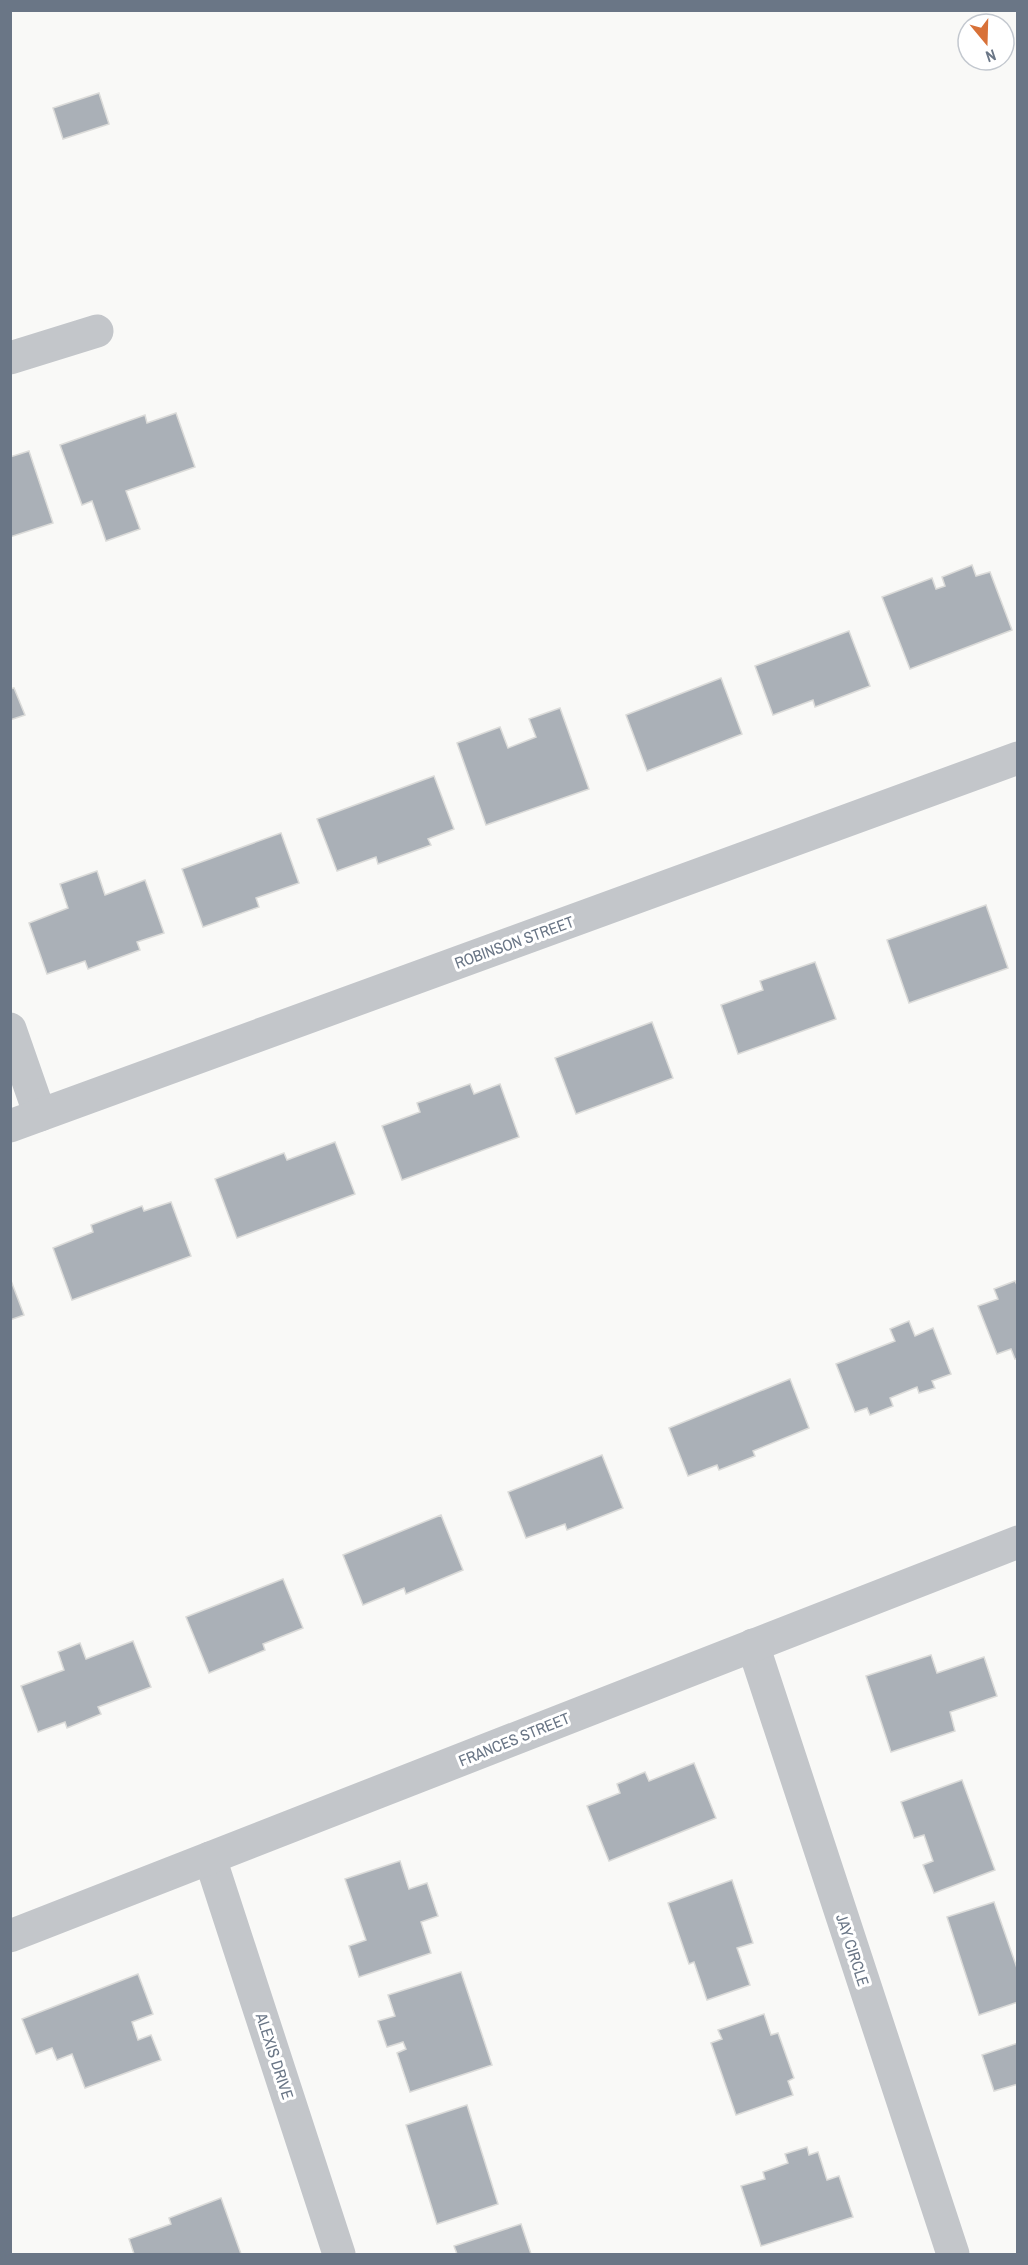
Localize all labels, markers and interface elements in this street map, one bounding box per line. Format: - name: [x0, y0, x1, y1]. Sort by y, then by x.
- north arrow: [956, 12, 1016, 72]
- text: N: [983, 44, 999, 68]
- street label: ROBINSON STREET: [451, 910, 577, 974]
- street label: FRANCES STREET: [455, 1707, 573, 1771]
- street label: JAY CIRCLE: [831, 1911, 875, 1989]
- street label: ALEXIS DRIVE: [250, 2009, 299, 2102]

